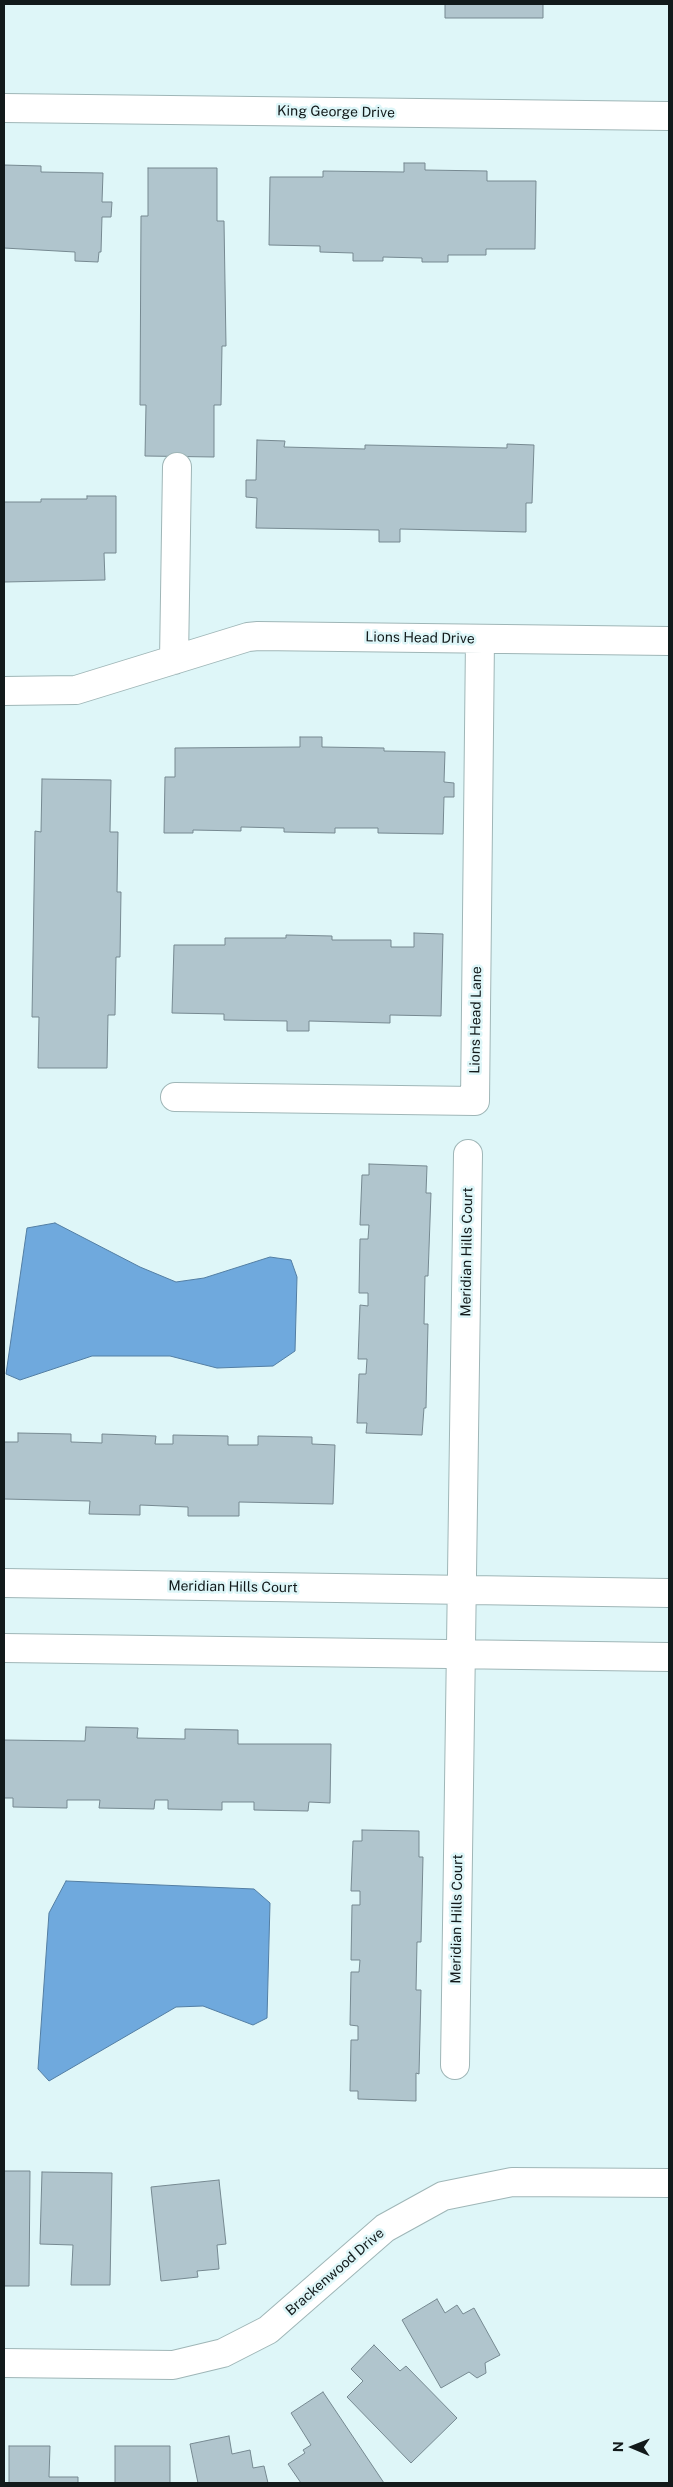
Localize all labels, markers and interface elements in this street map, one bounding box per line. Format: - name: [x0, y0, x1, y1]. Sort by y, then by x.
- street label: King George Drive: [277, 103, 395, 121]
- street label: Lions Head Drive: [365, 629, 475, 647]
- street label: Lions Head Lane: [467, 966, 485, 1074]
- street label: Meridian Hills Court: [457, 1187, 477, 1317]
- street label: Meridian Hills Court: [168, 1577, 298, 1597]
- street label: Meridian Hills Court: [447, 1854, 467, 1984]
- street label: Brackenwood Drive: [282, 2225, 388, 2319]
- north arrow: [608, 2422, 658, 2472]
- text: N: [610, 2441, 626, 2452]

